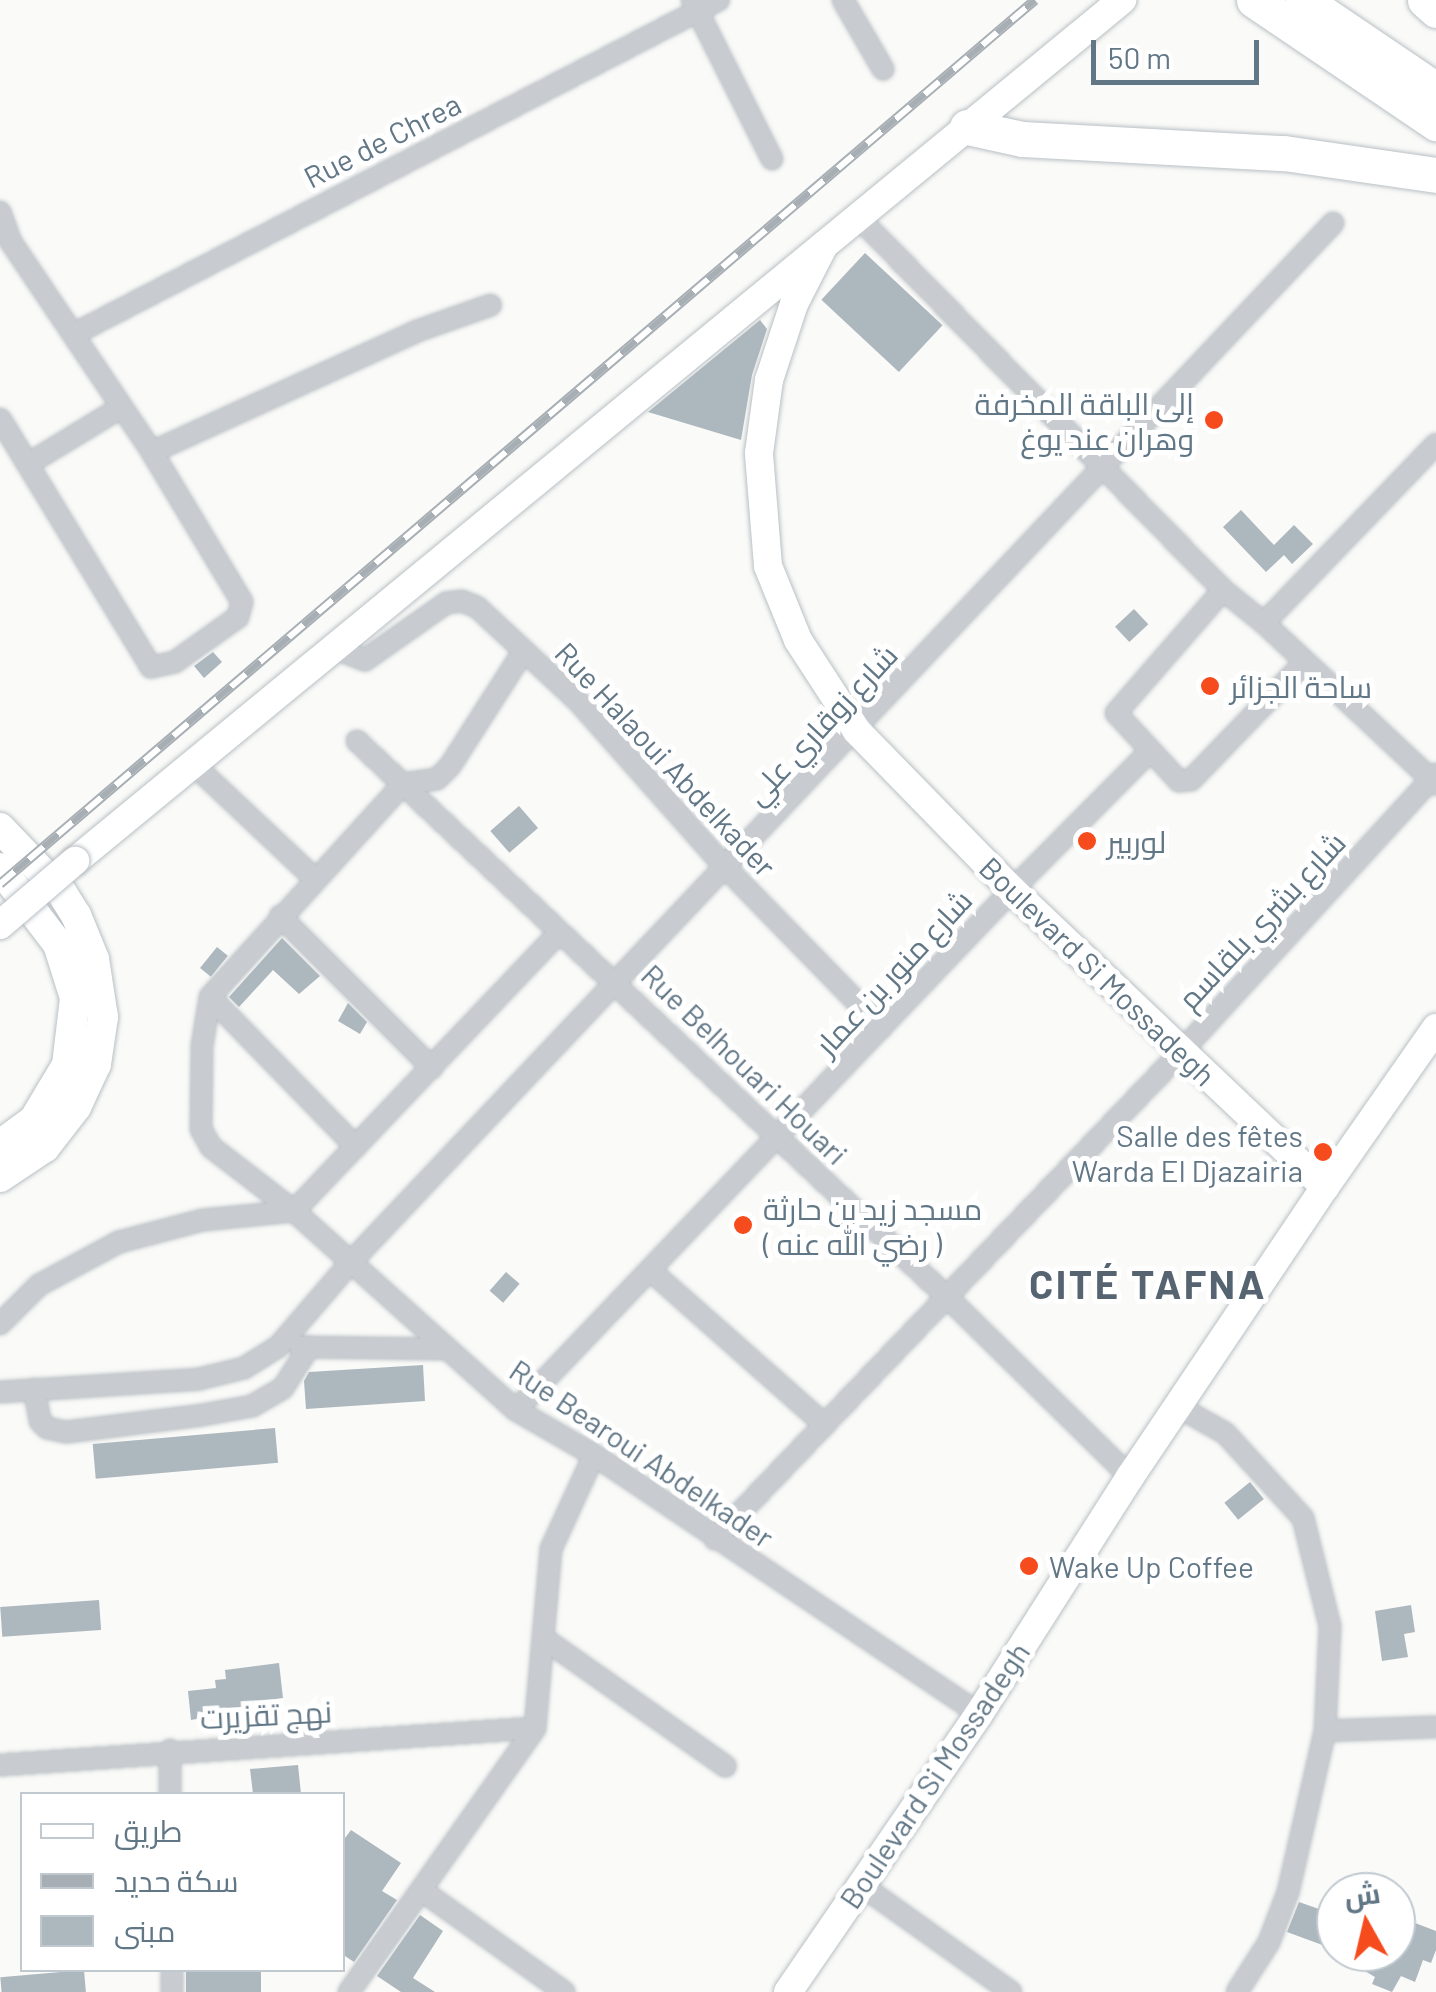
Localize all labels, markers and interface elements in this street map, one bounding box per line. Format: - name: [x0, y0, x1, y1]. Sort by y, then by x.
- scale bar: [1096, 20, 1264, 82]
- text: 50 m: [1108, 39, 1171, 75]
- street label: Rue de Chrea: [298, 85, 466, 195]
- place label: إلى الباقة المخرفة وهران عند يوغ: [975, 385, 1194, 456]
- marker: إلى الباقة المخرفة وهران عند يوغ: [1203, 409, 1225, 431]
- street label: Rue Halaoui Abdelkader: [548, 635, 784, 883]
- street label: شارع زوقاري علي: [738, 637, 904, 811]
- place label: ساحة الجزائر: [1230, 668, 1372, 704]
- marker: ساحة الجزائر: [1199, 675, 1221, 697]
- place label: لوربير: [1107, 823, 1166, 859]
- street label: شارع بشري بلقاسم: [1170, 824, 1352, 1016]
- marker: لوربير: [1076, 830, 1098, 852]
- street label: Boulevard Si Mossadegh: [973, 849, 1223, 1093]
- street label: شارع منور بن عمار: [807, 882, 979, 1062]
- street label: Rue Belhouari Houari: [635, 956, 855, 1172]
- place label: Salle des fêtes Warda El Djazairia: [1072, 1117, 1303, 1188]
- marker: Salle des fêtes Warda El Djazairia: [1312, 1141, 1334, 1163]
- place label: مسجد زيد بن حارثة ( رضي الله عنه ): [763, 1190, 982, 1260]
- marker: مسجد زيد بن حارثة ( رضي الله عنه ): [732, 1214, 754, 1236]
- district label: CITÉ TAFNA: [1029, 1259, 1267, 1307]
- street label: Rue Bearoui Abdelkader: [503, 1351, 781, 1555]
- place label: Wake Up Coffee: [1049, 1548, 1254, 1584]
- marker: Wake Up Coffee: [1018, 1555, 1040, 1577]
- street label: Boulevard Si Mossadegh: [831, 1635, 1037, 1915]
- street label: نهج تقزيرت: [199, 1693, 333, 1735]
- legend: [20, 1792, 345, 1972]
- text: طريق: [114, 1812, 183, 1848]
- text: سكة حديد: [114, 1862, 239, 1898]
- north arrow: [1316, 1872, 1416, 1972]
- text: ش: [1342, 1875, 1382, 1914]
- text: مبنى: [114, 1912, 175, 1948]

